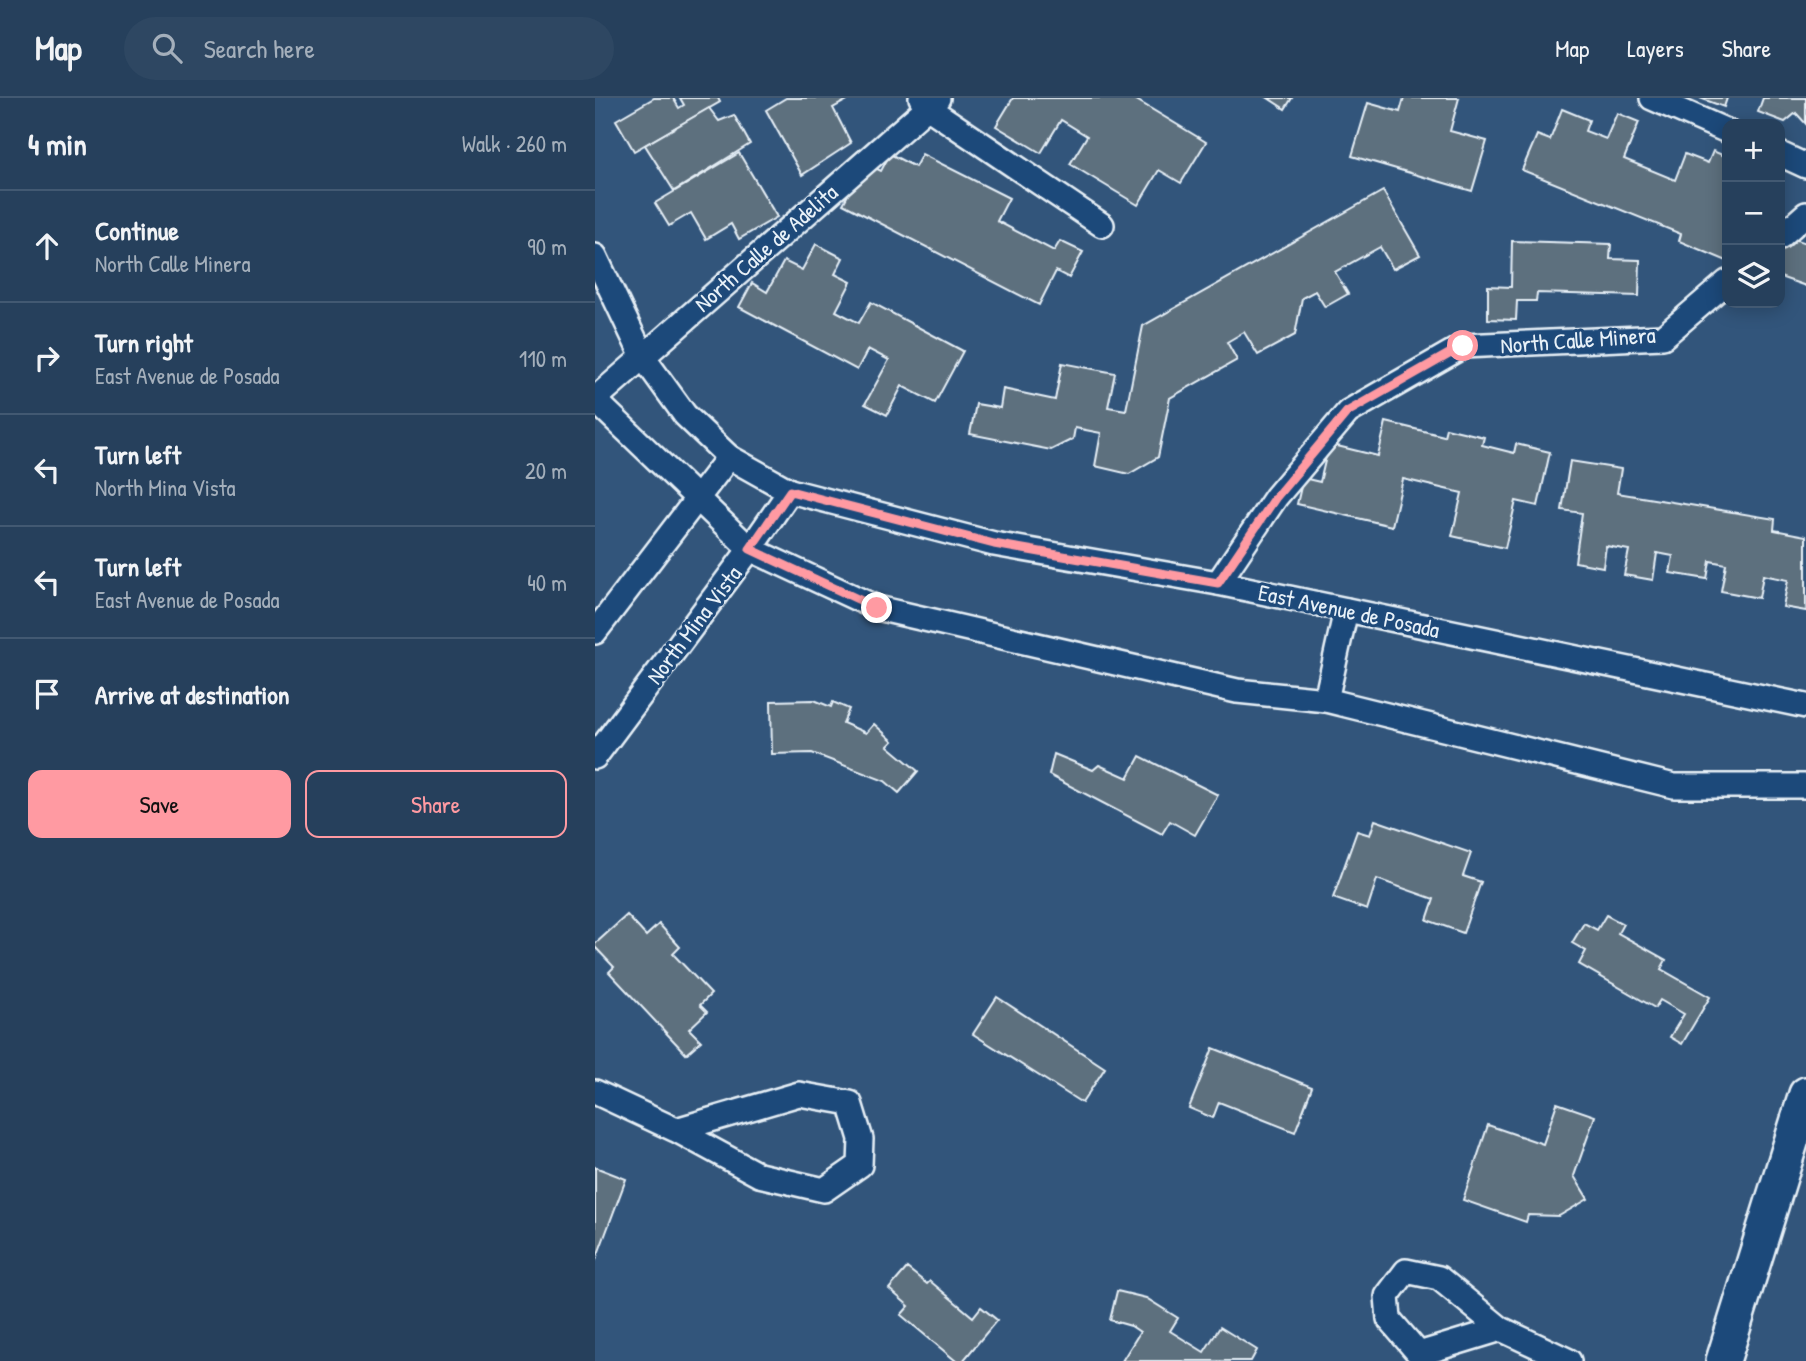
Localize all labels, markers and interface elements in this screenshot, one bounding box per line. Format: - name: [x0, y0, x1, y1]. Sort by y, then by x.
- search box: [124, 17, 614, 80]
- text: Map: [35, 26, 82, 70]
- icon: search: [148, 29, 186, 67]
- text: Search here: [204, 31, 315, 66]
- text: Map: [1555, 32, 1589, 64]
- text: Layers: [1627, 32, 1684, 64]
- text: Share: [1722, 32, 1771, 64]
- map controls: [1722, 119, 1785, 308]
- button: +: [1722, 119, 1785, 182]
- text: 4 min: [28, 124, 87, 164]
- text: Walk · 260 m: [462, 128, 567, 159]
- street label: North Calle de Adelita: [688, 177, 844, 318]
- button: −: [1722, 182, 1785, 245]
- text: Continue: [95, 213, 179, 248]
- icon: ahead: [28, 227, 66, 265]
- text: 90 m: [527, 231, 567, 262]
- button: layers: [1722, 245, 1785, 308]
- text: North Calle Minera: [95, 248, 250, 279]
- street label: North Calle Minera: [1499, 319, 1657, 360]
- text: Turn right: [95, 325, 193, 360]
- route start: [1447, 330, 1478, 361]
- icon: right: [28, 339, 66, 377]
- text: 110 m: [519, 343, 567, 374]
- text: East Avenue de Posada: [95, 360, 279, 391]
- text: Turn left: [95, 437, 181, 472]
- icon: left: [28, 451, 66, 489]
- text: 20 m: [525, 455, 567, 486]
- text: North Mina Vista: [95, 472, 236, 503]
- text: Turn left: [95, 549, 181, 584]
- street label: North Mina Vista: [639, 559, 748, 690]
- icon: left: [28, 563, 66, 601]
- text: 40 m: [527, 567, 567, 598]
- street label: East Avenue de Posada: [1256, 576, 1443, 645]
- text: East Avenue de Posada: [95, 584, 279, 615]
- route end: [861, 592, 892, 623]
- icon: arrive: [28, 675, 66, 713]
- text: Arrive at destination: [95, 677, 290, 712]
- button: Save: [28, 770, 291, 838]
- button: Share: [305, 770, 567, 838]

